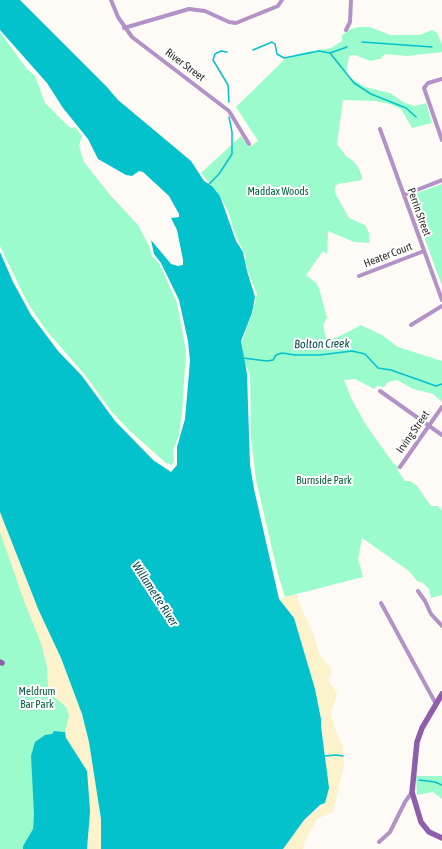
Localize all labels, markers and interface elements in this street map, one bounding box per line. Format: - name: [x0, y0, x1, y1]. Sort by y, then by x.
- street label: River Street: [163, 46, 207, 84]
- park label: Maddax Woods: [247, 185, 309, 199]
- street label: Perrin Street: [404, 186, 434, 238]
- street label: Heater Court: [362, 240, 414, 270]
- water label: Bolton Creek: [294, 336, 350, 352]
- street label: Irving Street: [394, 408, 432, 456]
- park label: Burnside Park: [296, 474, 352, 488]
- water label: Willamette River: [129, 559, 181, 629]
- park label: Meldrum Bar Park: [19, 685, 55, 711]

